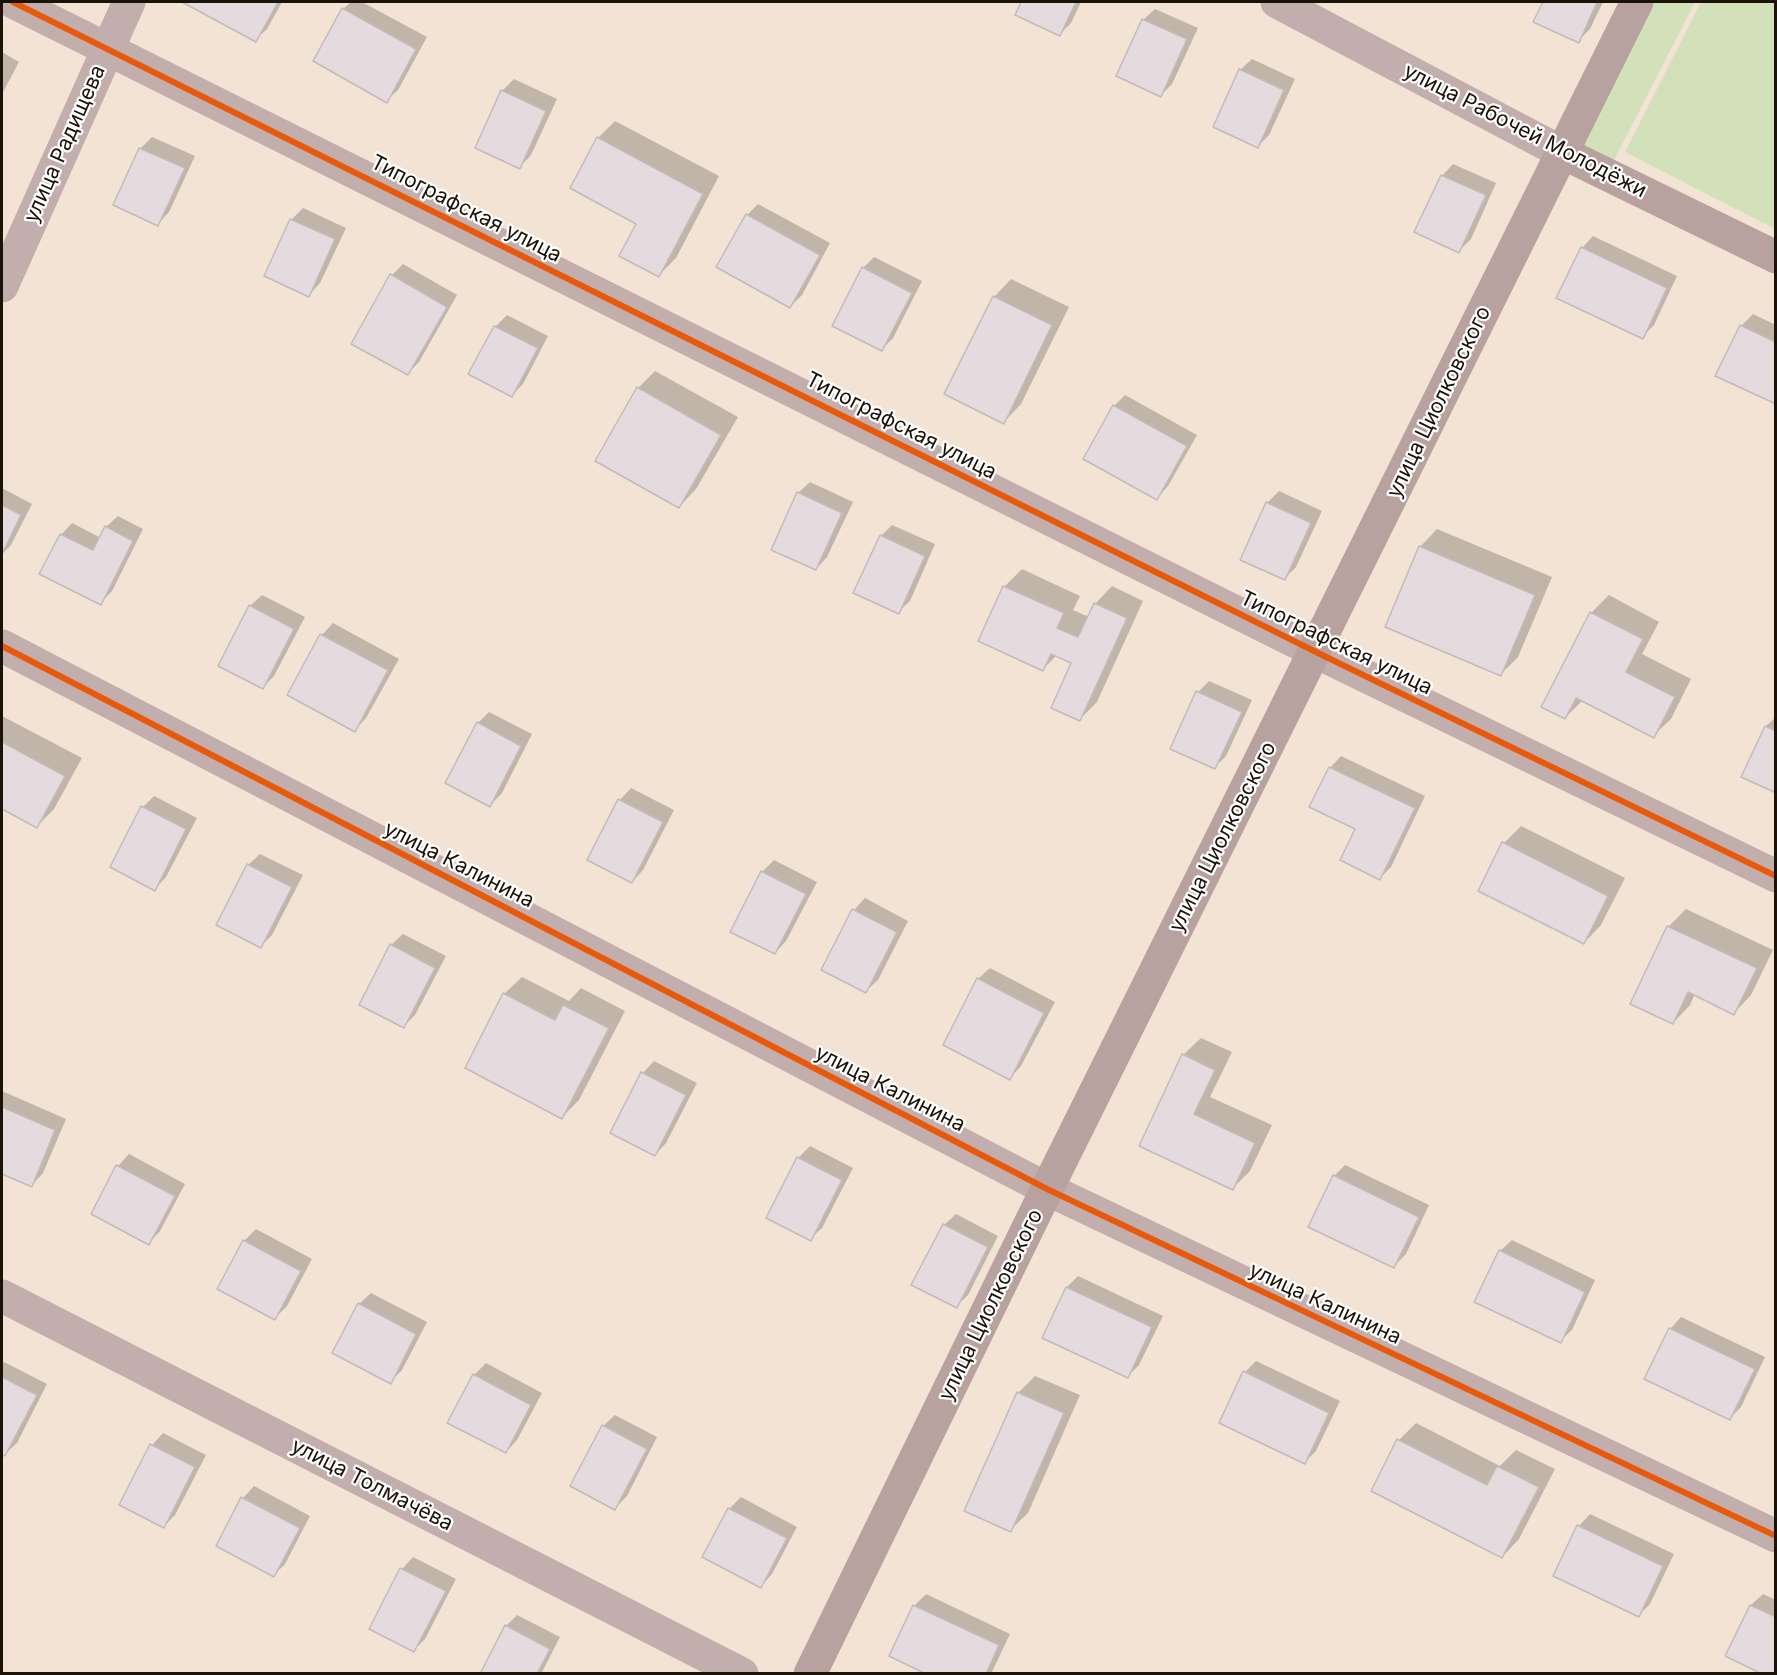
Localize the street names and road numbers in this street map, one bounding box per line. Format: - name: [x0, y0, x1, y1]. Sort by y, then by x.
- street label: улица Рабочей Молодёжи: [1399, 59, 1651, 203]
- street label: улица Радищева: [19, 61, 111, 227]
- street label: Типографская улица: [366, 150, 566, 268]
- street label: улица Циолковского: [1382, 302, 1496, 502]
- street label: Типографская улица: [801, 367, 1001, 485]
- street label: Типографская улица: [1236, 585, 1436, 701]
- street label: улица Циолковского: [1164, 738, 1282, 936]
- street label: улица Калинина: [380, 816, 538, 914]
- street label: улица Калинина: [811, 1040, 969, 1138]
- street label: улица Циолковского: [934, 1205, 1048, 1405]
- street label: улица Калинина: [1245, 1258, 1405, 1350]
- street label: улица Толмачёва: [287, 1433, 457, 1537]

